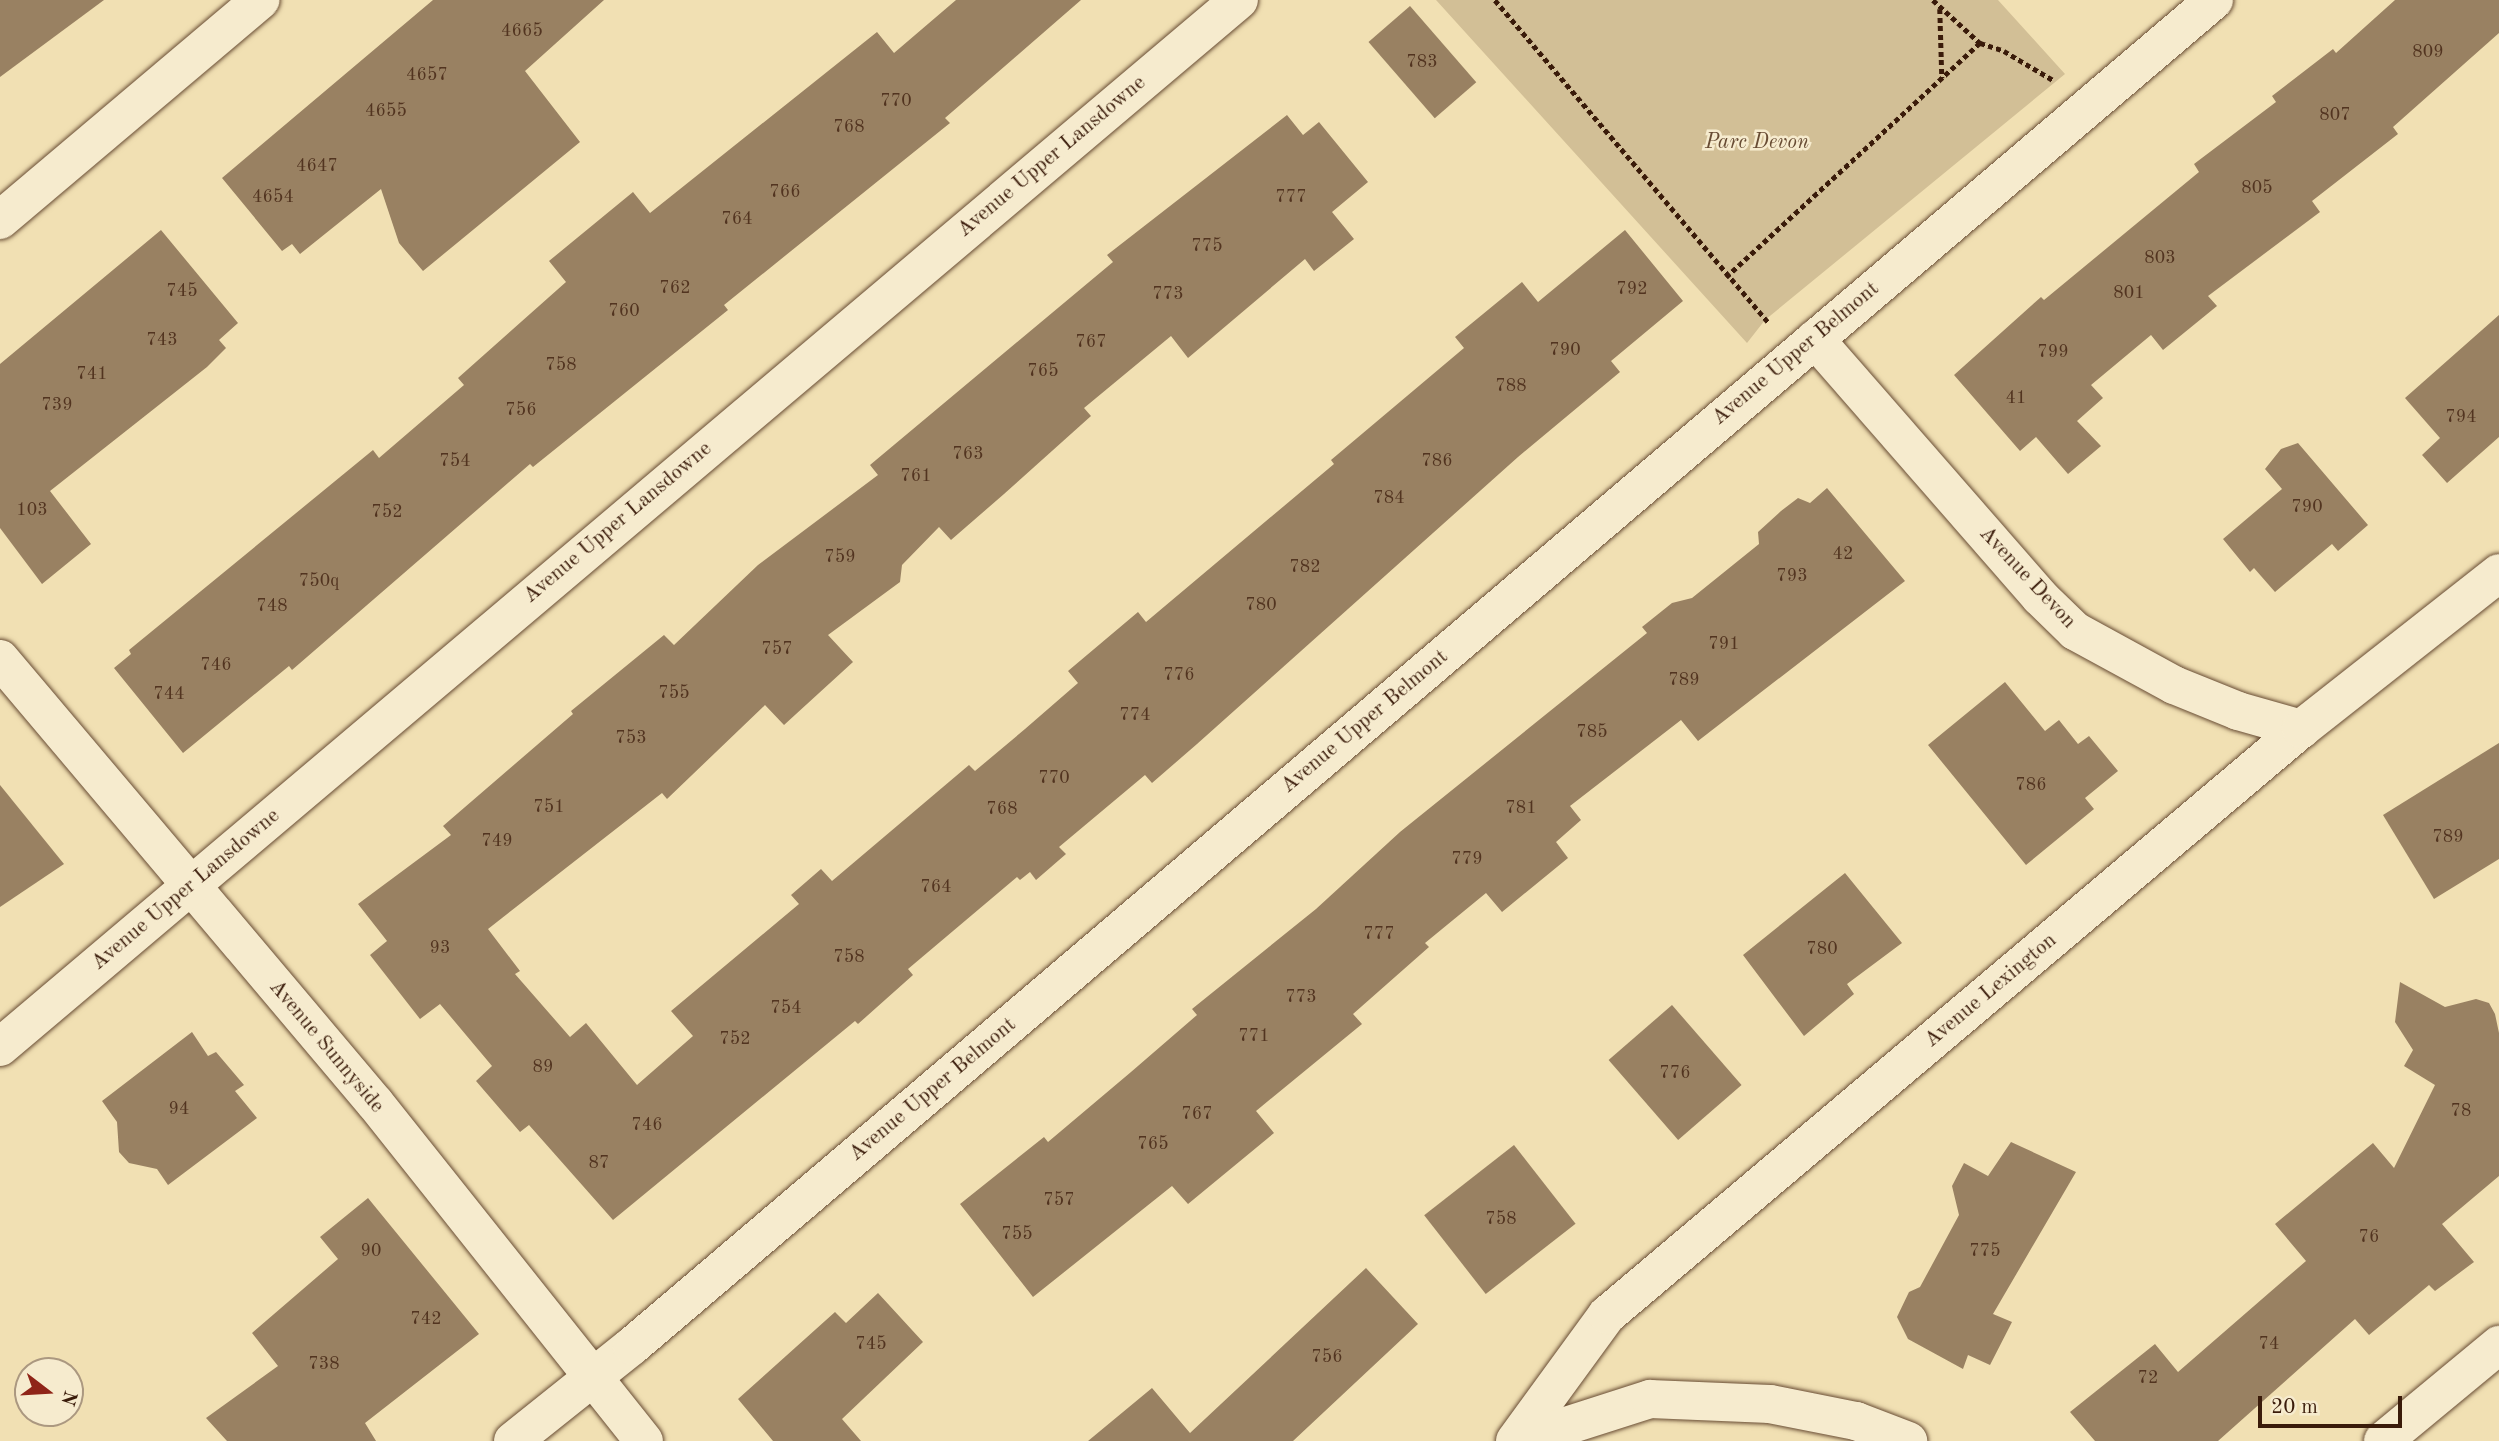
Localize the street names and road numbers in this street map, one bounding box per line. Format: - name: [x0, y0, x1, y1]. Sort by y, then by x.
- street label: Avenue Upper Lansdowne: [953, 71, 1151, 243]
- street label: Avenue Upper Belmont: [1707, 277, 1885, 431]
- street label: Avenue Upper Lansdowne: [519, 437, 717, 609]
- street label: Avenue Devon: [1973, 522, 2081, 634]
- street label: Avenue Upper Belmont: [1276, 645, 1454, 799]
- street label: Avenue Upper Lansdowne: [87, 804, 285, 976]
- street label: Avenue Lexington: [1920, 928, 2062, 1054]
- street label: Avenue Sunnyside: [263, 975, 389, 1119]
- street label: Avenue Upper Belmont: [844, 1013, 1022, 1167]

